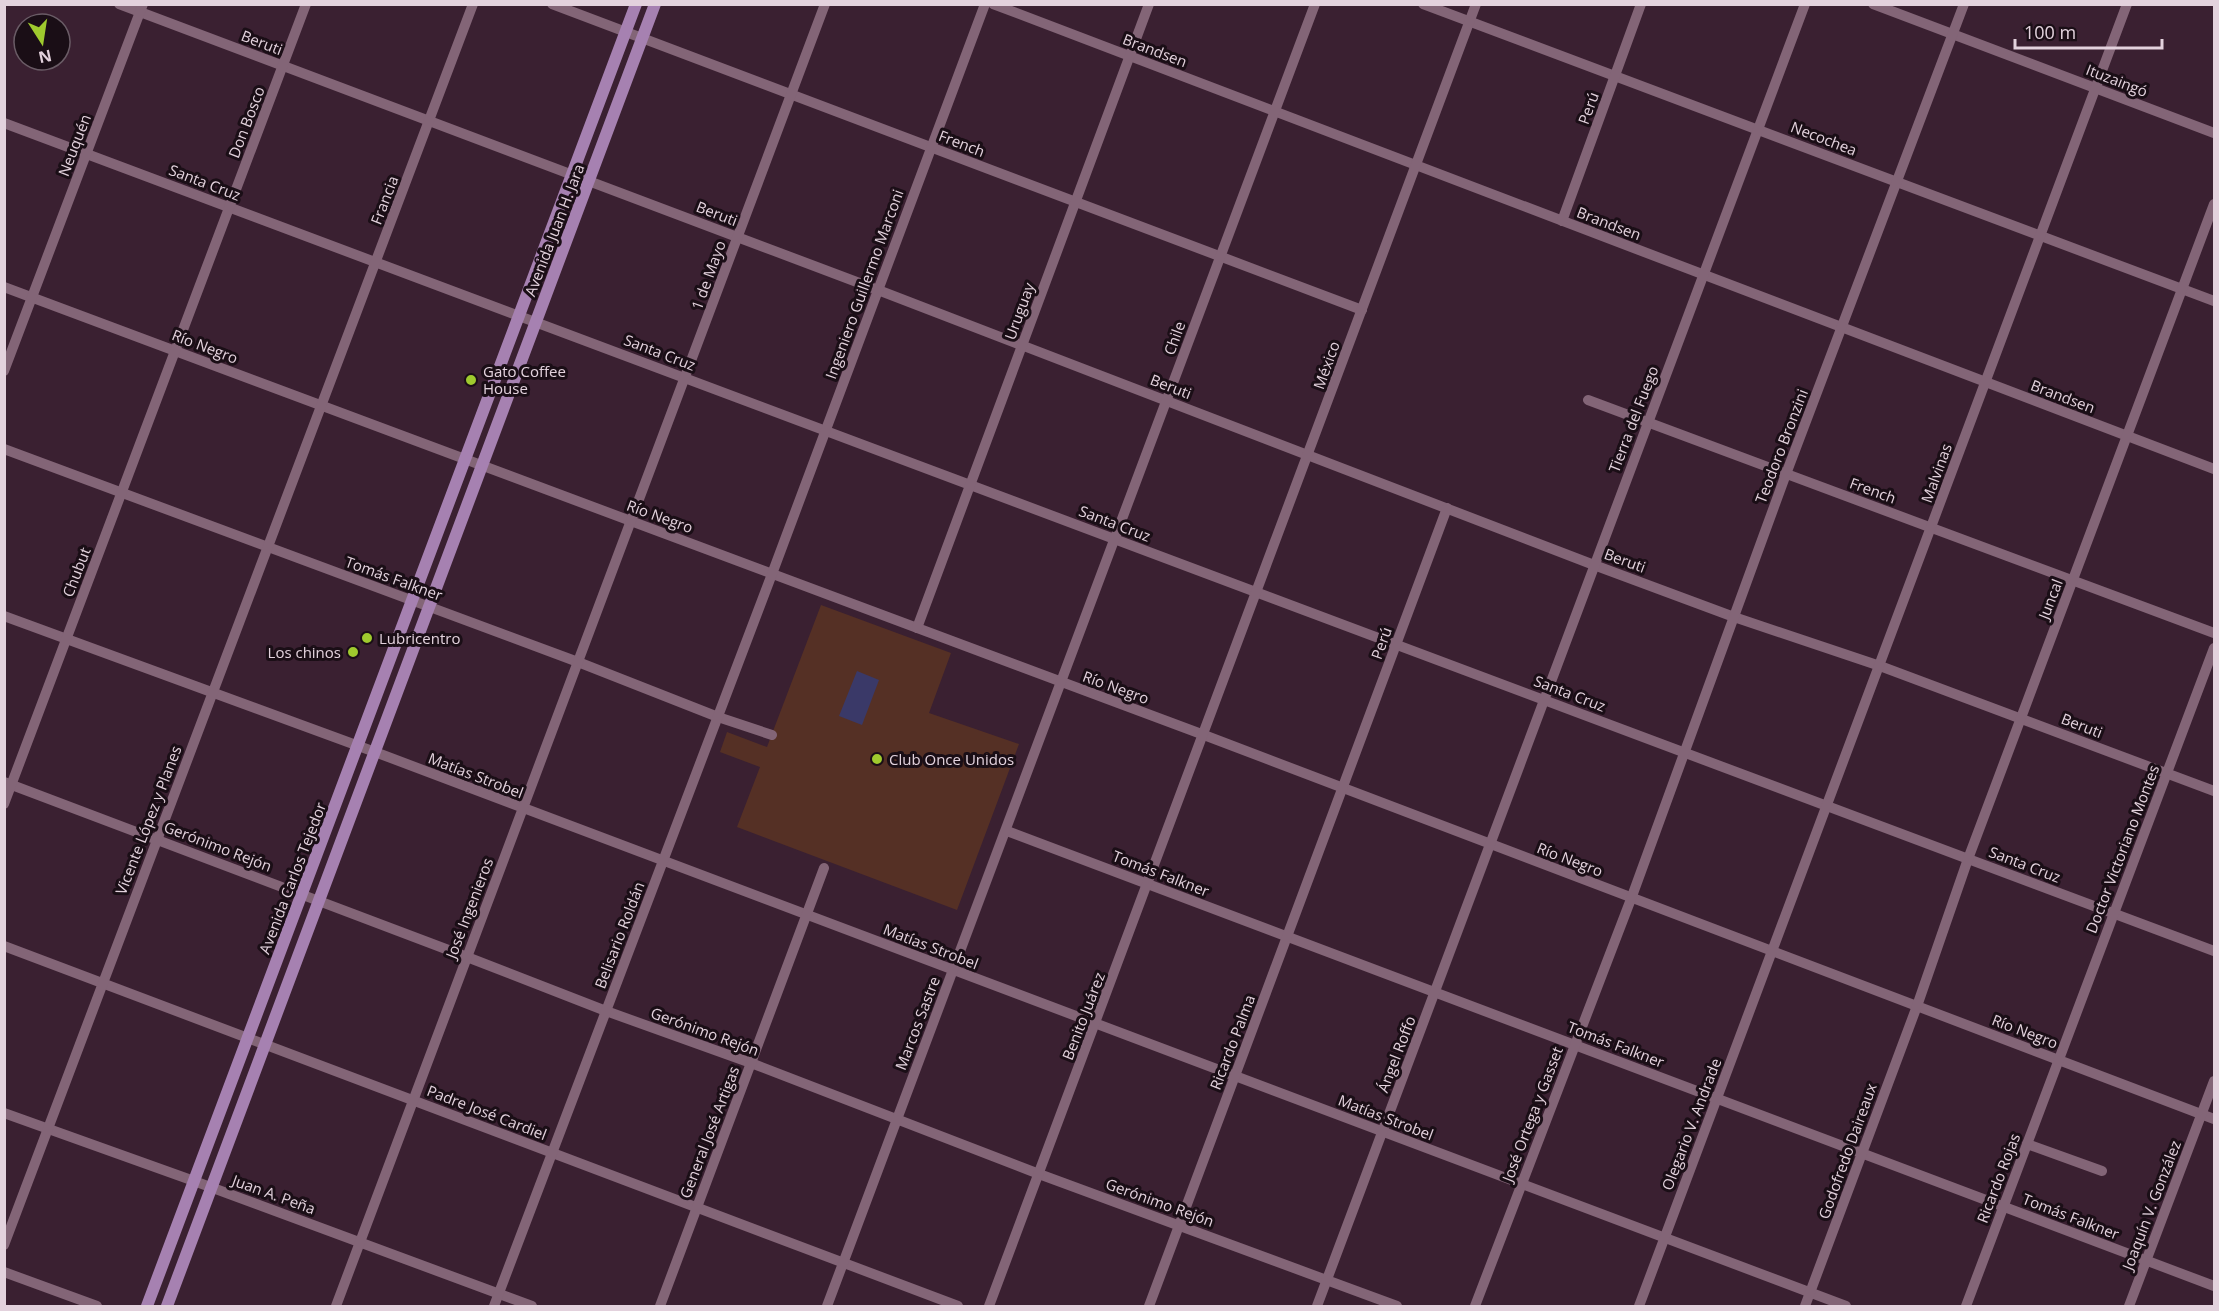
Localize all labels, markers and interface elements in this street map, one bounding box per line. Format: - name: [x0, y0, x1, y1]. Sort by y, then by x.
- north arrow: [12, 12, 72, 72]
- scale bar: [2015, 12, 2162, 50]
- text: 100 m: [2024, 20, 2076, 44]
- street label: Beruti: [239, 25, 285, 59]
- street label: Brandsen: [1120, 29, 1190, 71]
- text: N: [36, 45, 54, 69]
- street label: Ituzaingó: [2083, 59, 2151, 101]
- street label: Don Bosco: [223, 83, 269, 161]
- street label: Perú: [1573, 89, 1603, 127]
- street label: Neuquén: [53, 111, 95, 179]
- street label: Necochea: [1788, 116, 1860, 160]
- street label: French: [936, 125, 988, 161]
- street label: Santa Cruz: [166, 159, 244, 205]
- street label: Avenida Juan H. Jara: [520, 161, 588, 299]
- street label: Francia: [366, 173, 402, 227]
- street label: Ingeniero Guillermo Marconi: [820, 186, 908, 382]
- street label: Beruti: [694, 196, 740, 230]
- street label: Brandsen: [1574, 202, 1644, 244]
- street label: 1 de Mayo: [686, 238, 730, 312]
- street label: Uruguay: [999, 279, 1039, 342]
- street label: Chile: [1159, 318, 1189, 358]
- street label: Río Negro: [169, 324, 241, 368]
- street label: Santa Cruz: [621, 329, 699, 375]
- street label: México: [1308, 338, 1344, 392]
- place label: Gato Coffee House: [483, 361, 566, 398]
- street label: Tierra del Fuego: [1603, 363, 1663, 475]
- street label: Beruti: [1148, 369, 1194, 403]
- marker: Gato Coffee House: [464, 373, 478, 387]
- street label: Brandsen: [2028, 375, 2098, 417]
- street label: Teodoro Bronzini: [1750, 386, 1812, 506]
- street label: Malvinas: [1916, 441, 1956, 505]
- street label: French: [1847, 472, 1899, 508]
- street label: Río Negro: [624, 495, 696, 537]
- street label: Santa Cruz: [1076, 500, 1154, 546]
- street label: Beruti: [1602, 543, 1648, 577]
- street label: Chubut: [57, 544, 95, 600]
- street label: Tomás Falkner: [343, 551, 445, 605]
- street label: Juncal: [2032, 576, 2067, 624]
- street label: Perú: [1366, 624, 1396, 662]
- place label: Lubricentro: [379, 628, 460, 648]
- marker: Lubricentro: [360, 631, 374, 645]
- place label: Los chinos: [268, 642, 341, 662]
- marker: Los chinos: [346, 645, 360, 659]
- street label: Río Negro: [1080, 666, 1152, 708]
- street label: Santa Cruz: [1531, 670, 1609, 716]
- street label: Beruti: [2059, 708, 2105, 742]
- street label: Vicente López y Planes: [110, 743, 186, 897]
- street label: Matías Strobel: [426, 748, 526, 802]
- place label: Club Once Unidos: [889, 749, 1014, 769]
- marker: Club Once Unidos: [870, 752, 884, 766]
- street label: Doctor Victoriano Montes: [2081, 762, 2163, 936]
- street label: Avenida Carlos Tejedor: [254, 799, 330, 957]
- street label: Gerónimo Rejón: [161, 816, 275, 876]
- street label: Río Negro: [1534, 837, 1606, 881]
- street label: Santa Cruz: [1986, 841, 2064, 887]
- street label: Tomás Falkner: [1110, 845, 1212, 901]
- street label: José Ingenieros: [440, 855, 497, 963]
- street label: Belisario Roldán: [589, 879, 649, 991]
- street label: Matías Strobel: [881, 919, 981, 973]
- street label: Benito Juárez: [1057, 969, 1109, 1063]
- street label: Marcos Sastre: [890, 973, 944, 1073]
- street label: Ricardo Palma: [1205, 992, 1259, 1092]
- street label: Gerónimo Rejón: [648, 1002, 762, 1060]
- street label: Río Negro: [1989, 1009, 2061, 1053]
- street label: Ángel Roffo: [1372, 1013, 1420, 1095]
- street label: Tomás Falkner: [1565, 1016, 1667, 1072]
- street label: José Ortega y Gasset: [1496, 1044, 1567, 1186]
- street label: Olegario V. Andrade: [1657, 1055, 1725, 1193]
- street label: General José Artigas: [675, 1063, 743, 1201]
- street label: Padre José Cardiel: [424, 1080, 550, 1144]
- street label: Godofredo Daireaux: [1813, 1080, 1881, 1222]
- street label: Matías Strobel: [1336, 1090, 1436, 1144]
- street label: Ricardo Rojas: [1972, 1130, 2024, 1226]
- street label: Joaquín V. González: [2116, 1137, 2185, 1274]
- street label: Juan A. Peña: [228, 1169, 318, 1218]
- street label: Gerónimo Rejón: [1103, 1173, 1217, 1231]
- street label: Tomás Falkner: [2020, 1188, 2122, 1244]

